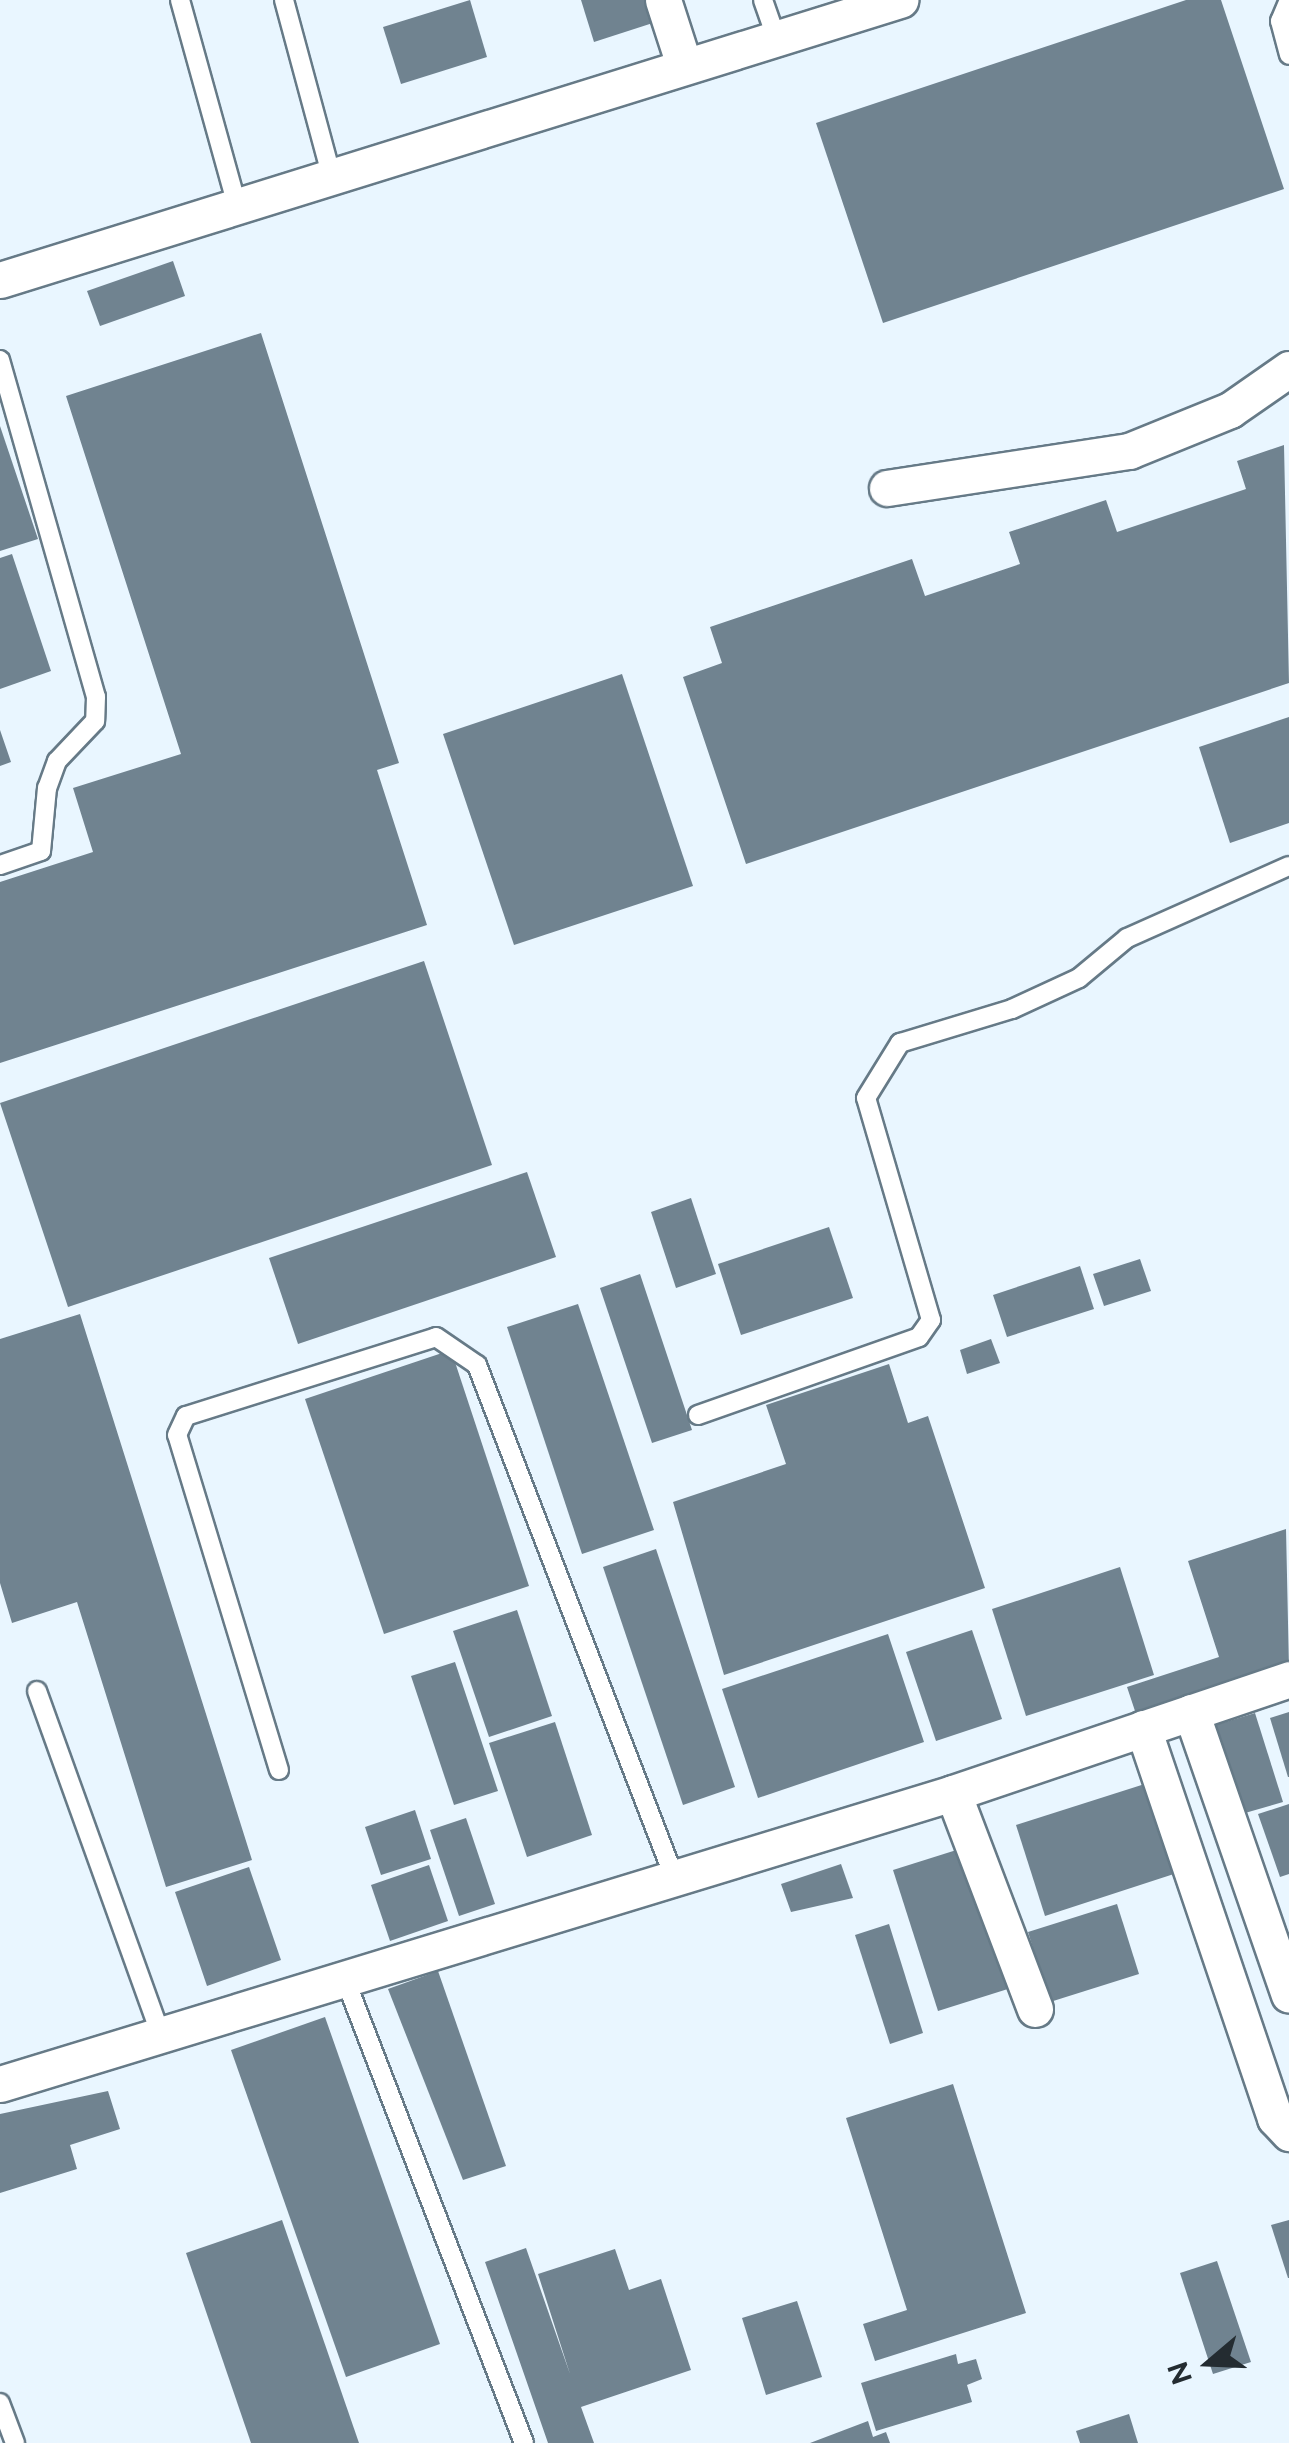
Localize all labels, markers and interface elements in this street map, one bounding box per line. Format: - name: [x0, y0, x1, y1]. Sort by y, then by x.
- north arrow: [1159, 2313, 1259, 2413]
- text: N: [1161, 2357, 1199, 2388]

